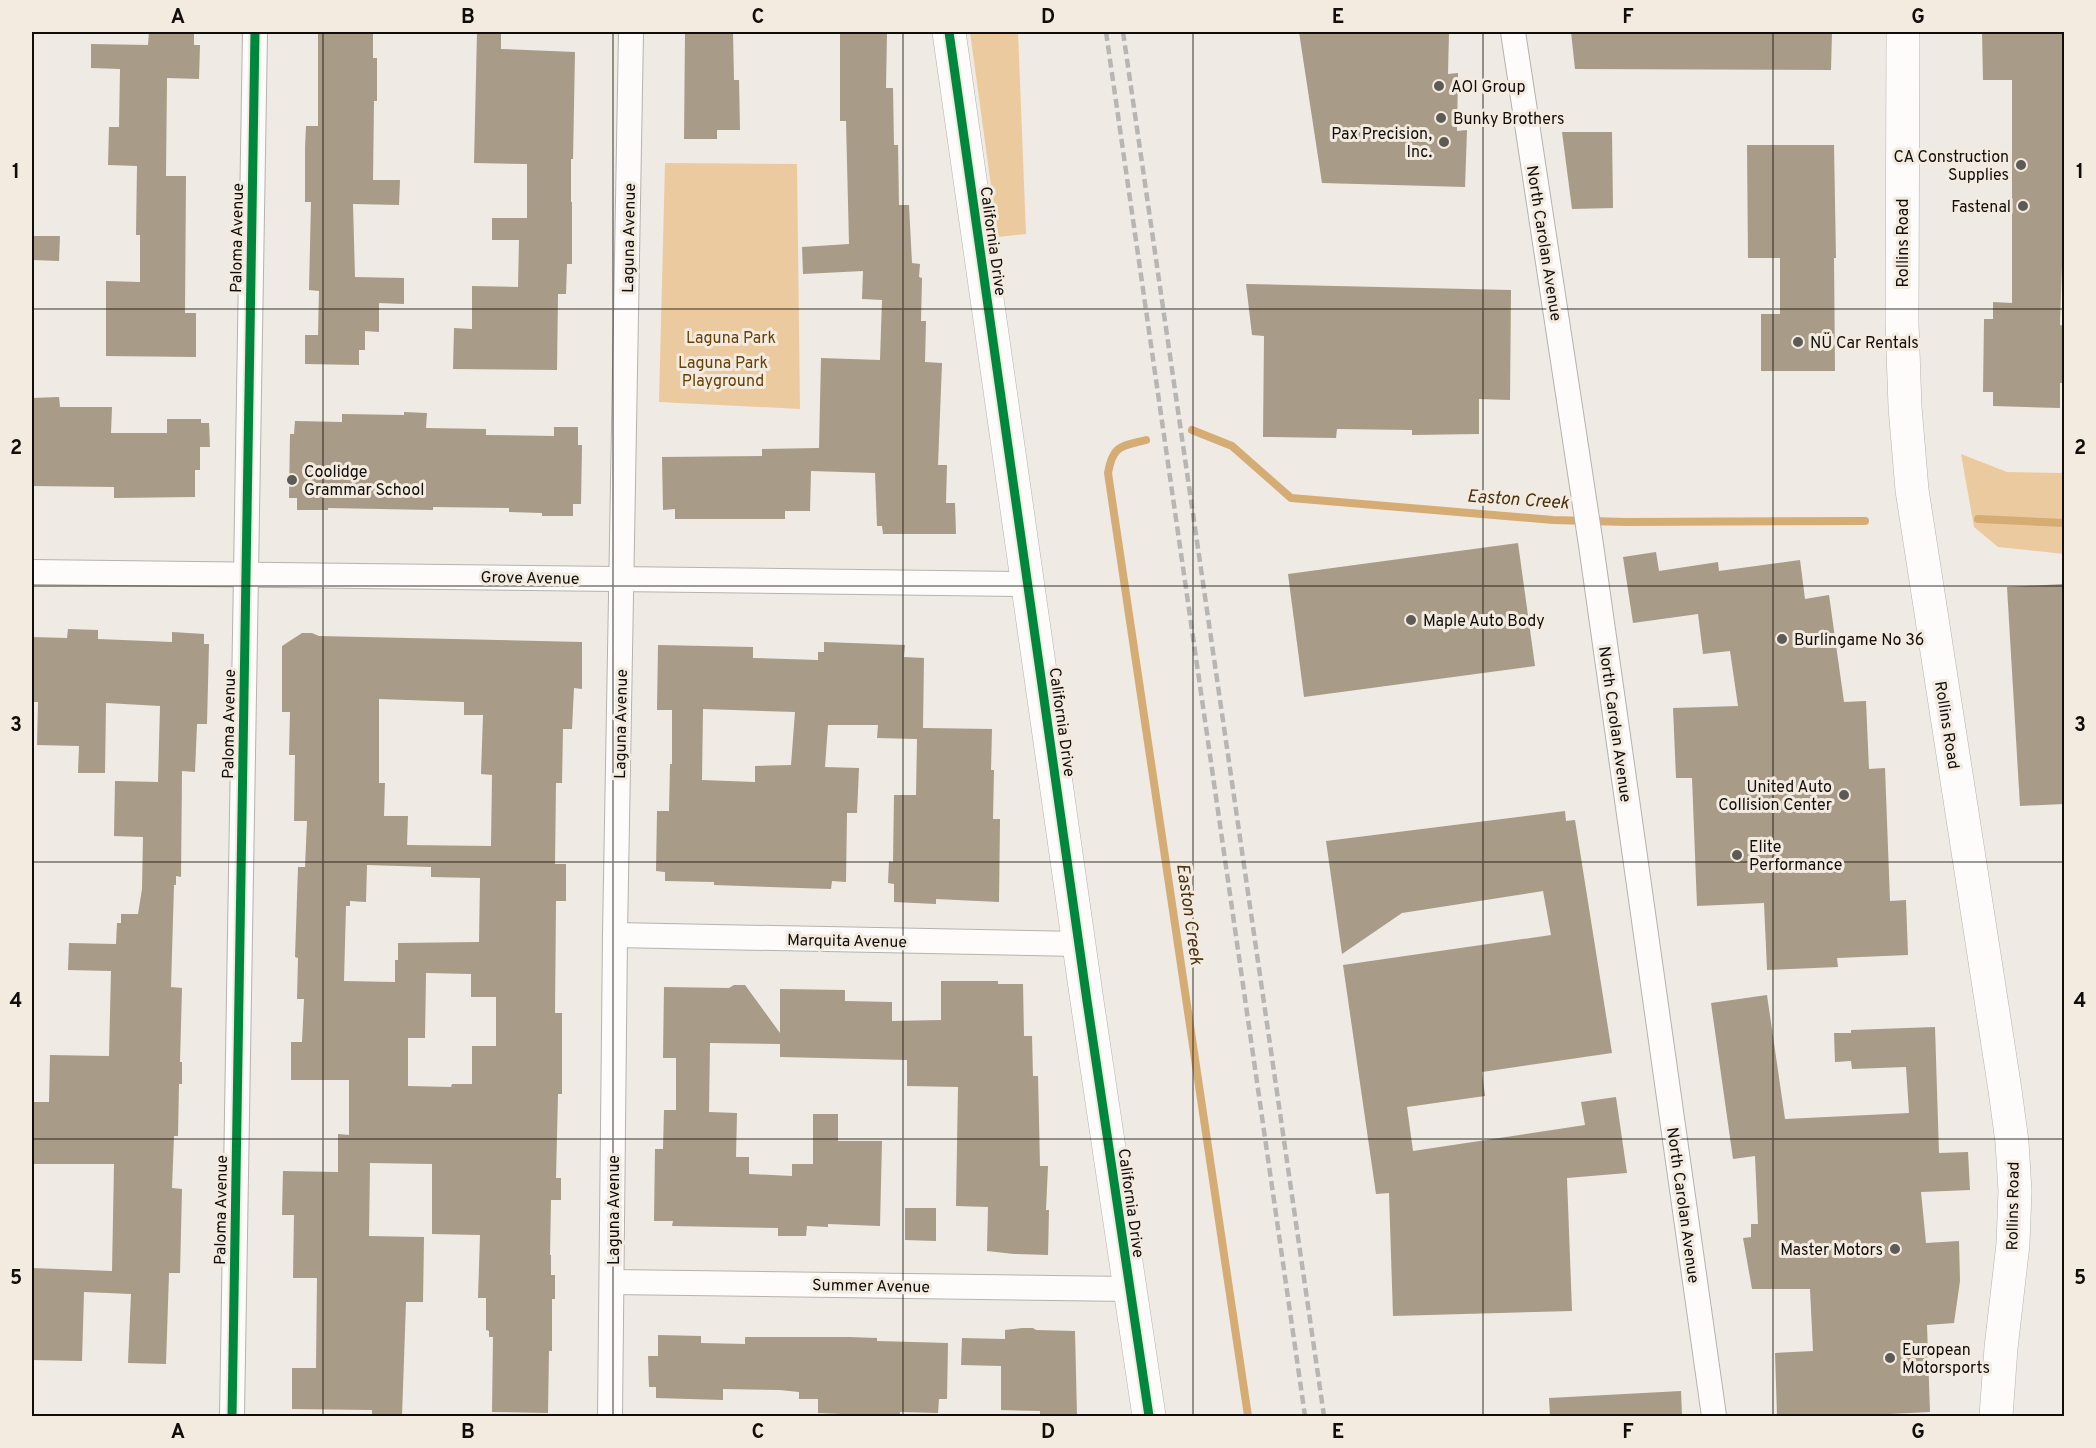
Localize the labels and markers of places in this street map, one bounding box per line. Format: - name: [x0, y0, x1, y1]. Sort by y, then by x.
- place label: AOI Group: [1451, 78, 1525, 98]
- marker: AOI Group: [1432, 79, 1446, 93]
- place label: Bunky Brothers: [1453, 110, 1565, 130]
- marker: Bunky Brothers: [1434, 111, 1448, 125]
- place label: Pax Precision, Inc.: [1331, 125, 1432, 163]
- marker: Pax Precision, Inc.: [1437, 135, 1451, 149]
- place label: CA Construction Supplies: [1893, 148, 2009, 186]
- marker: CA Construction Supplies: [2014, 158, 2028, 172]
- place label: Fastenal: [1951, 198, 2011, 218]
- marker: Fastenal: [2016, 199, 2030, 213]
- place label: NÜ Car Rentals: [1810, 332, 1919, 354]
- marker: NÜ Car Rentals: [1791, 335, 1805, 349]
- place label: Coolidge Grammar School: [304, 463, 424, 501]
- marker: Coolidge Grammar School: [285, 473, 299, 487]
- place label: Maple Auto Body: [1423, 612, 1545, 632]
- marker: Maple Auto Body: [1404, 613, 1418, 627]
- place label: Burlingame No 36: [1794, 631, 1924, 651]
- marker: Burlingame No 36: [1775, 632, 1789, 646]
- place label: United Auto Collision Center: [1718, 778, 1832, 816]
- marker: United Auto Collision Center: [1837, 788, 1851, 802]
- place label: Elite Performance: [1749, 838, 1842, 876]
- marker: Elite Performance: [1730, 848, 1744, 862]
- place label: Master Motors: [1780, 1241, 1883, 1261]
- marker: Master Motors: [1888, 1242, 1902, 1256]
- place label: European Motorsports: [1902, 1341, 1990, 1379]
- marker: European Motorsports: [1883, 1351, 1897, 1365]

